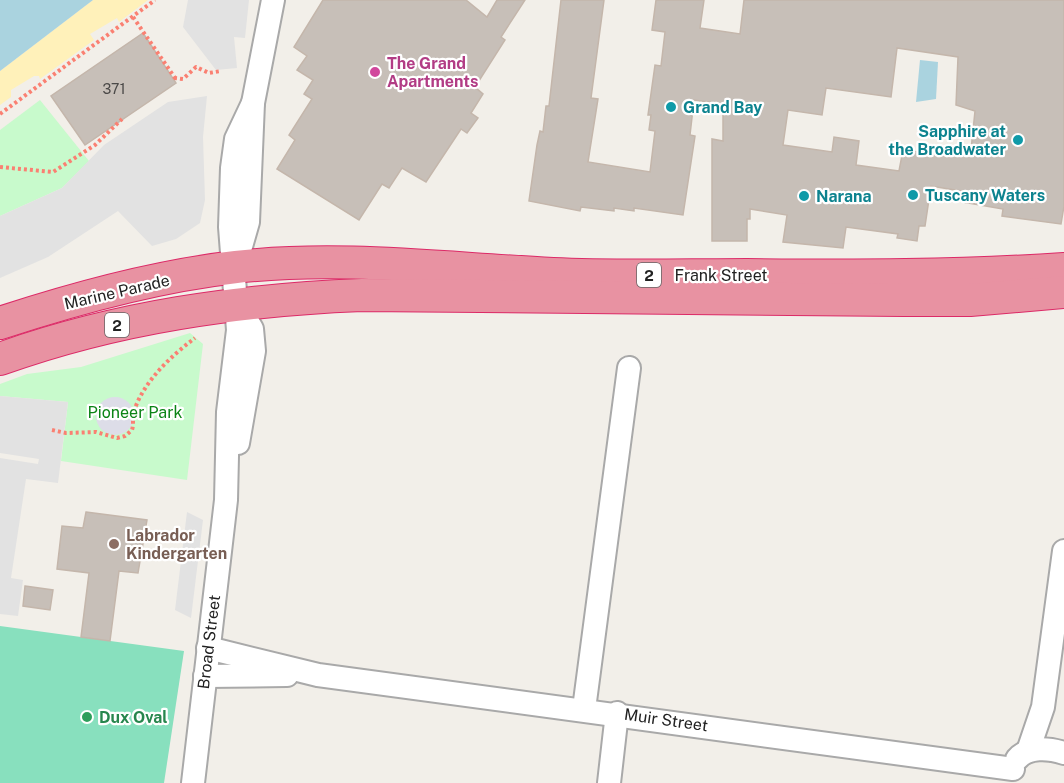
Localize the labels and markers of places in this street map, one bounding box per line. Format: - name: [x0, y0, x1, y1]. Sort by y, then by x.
- place label: The Grand Apartments: [387, 54, 478, 91]
- marker: The Grand Apartments: [368, 65, 382, 79]
- place label: Grand Bay: [683, 98, 762, 117]
- marker: Grand Bay: [664, 100, 678, 114]
- place label: Sapphire at the Broadwater: [888, 122, 1006, 159]
- marker: Sapphire at the Broadwater: [1011, 133, 1025, 147]
- place label: Tuscany Waters: [925, 186, 1045, 205]
- place label: Narana: [816, 187, 872, 206]
- marker: Tuscany Waters: [906, 188, 920, 202]
- marker: Narana: [797, 189, 811, 203]
- place label: Labrador Kindergarten: [126, 526, 227, 563]
- marker: Labrador Kindergarten: [107, 537, 121, 551]
- place label: Dux Oval: [99, 708, 168, 727]
- marker: Dux Oval: [80, 710, 94, 724]

